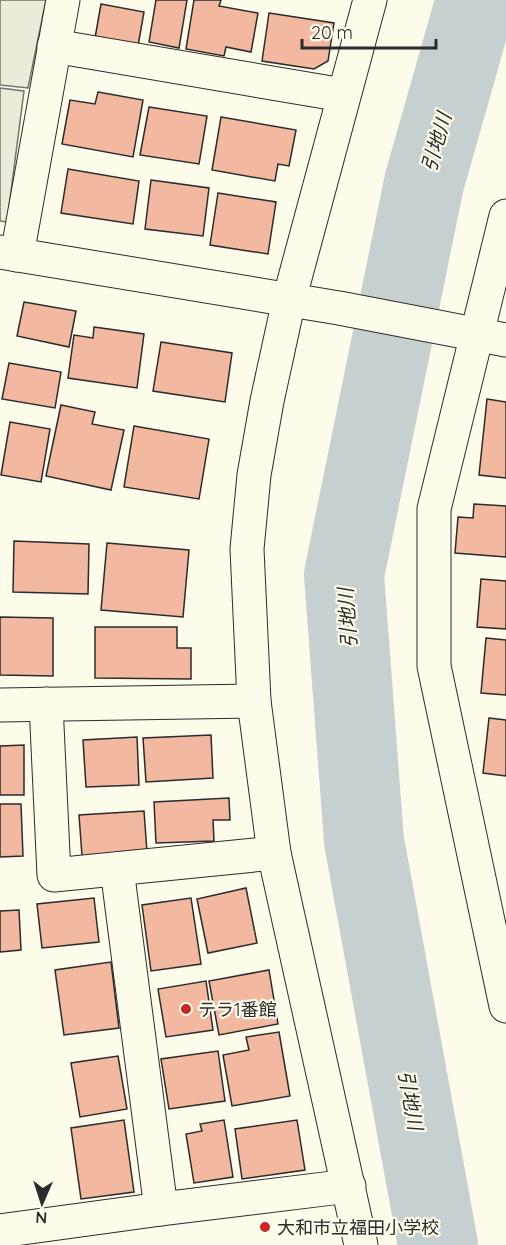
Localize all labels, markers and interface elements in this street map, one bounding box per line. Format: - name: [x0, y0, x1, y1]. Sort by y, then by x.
- scale bar: [302, 12, 436, 50]
- text: 20 m: [311, 21, 353, 44]
- water label: 引地川: [416, 108, 457, 174]
- water label: 引地川: [332, 585, 362, 649]
- place label: テラ1番館: [198, 998, 277, 1021]
- marker: テラ1番館: [179, 1002, 193, 1016]
- water label: 引地川: [393, 1068, 429, 1134]
- north arrow: [12, 1173, 72, 1233]
- text: N: [35, 1208, 48, 1228]
- place label: 大和市立福田小学校: [277, 1216, 439, 1239]
- marker: 大和市立福田小学校: [258, 1220, 272, 1234]

